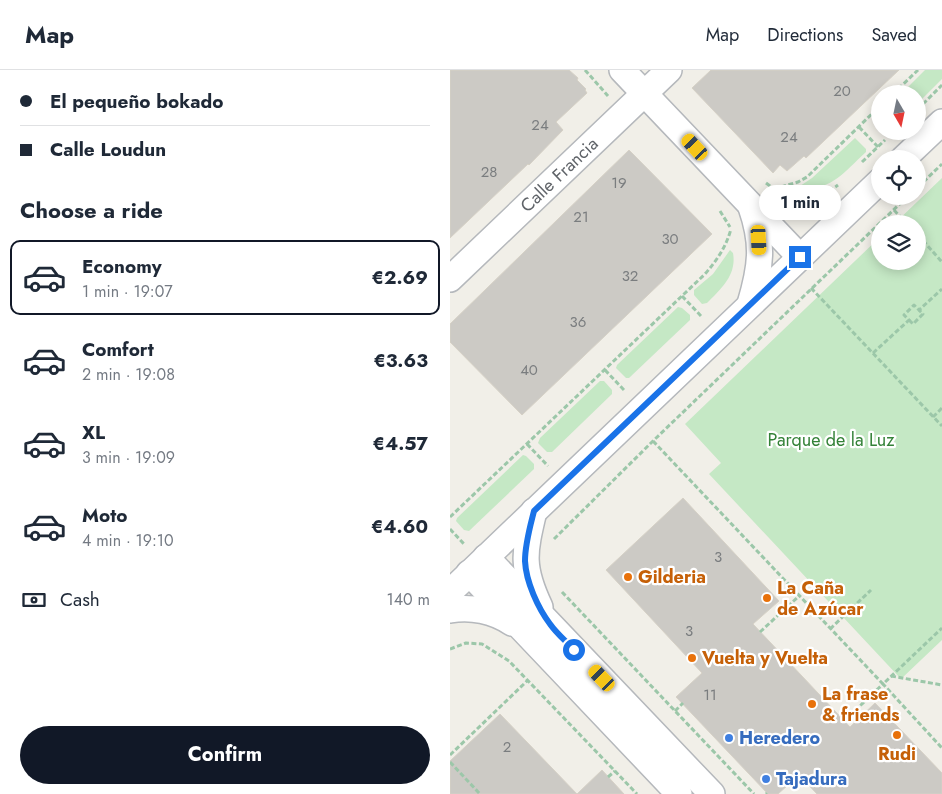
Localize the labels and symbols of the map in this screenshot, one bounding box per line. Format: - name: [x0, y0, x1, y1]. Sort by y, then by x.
- house number: 20: [833, 80, 851, 102]
- north arrow: [871, 85, 926, 140]
- house number: 24: [531, 114, 549, 136]
- house number: 24: [780, 126, 798, 148]
- street label: Calle Francia: [514, 131, 604, 218]
- car: [679, 131, 710, 163]
- house number: 28: [481, 161, 497, 183]
- house number: 19: [611, 172, 627, 194]
- callout: 1 min: [759, 184, 841, 220]
- house number: 21: [573, 206, 589, 228]
- car: [750, 225, 767, 255]
- house number: 30: [661, 228, 679, 250]
- route end: [789, 246, 811, 268]
- house number: 32: [622, 265, 638, 287]
- house number: 36: [570, 311, 586, 333]
- house number: 40: [520, 359, 538, 381]
- park label: Parque de la Luz: [768, 427, 895, 453]
- house number: 3: [714, 546, 722, 568]
- place label: Gilderia: [638, 564, 706, 590]
- marker: Gilderia: [622, 571, 634, 583]
- place label: La Caña de Azúcar: [777, 575, 864, 622]
- marker: La Caña de Azúcar: [761, 592, 773, 604]
- house number: 3: [685, 620, 693, 642]
- route start: [563, 639, 585, 661]
- place label: Vuelta y Vuelta: [701, 645, 828, 671]
- marker: Vuelta y Vuelta: [686, 652, 698, 664]
- car: [586, 662, 617, 694]
- place label: La frase & friends: [822, 681, 899, 728]
- house number: 11: [703, 684, 717, 706]
- marker: La frase & friends: [806, 698, 818, 710]
- place label: Heredero: [739, 725, 820, 751]
- marker: Rudi: [891, 729, 903, 741]
- marker: Heredero: [723, 732, 735, 744]
- house number: 2: [503, 736, 511, 758]
- place label: Rudi: [878, 741, 916, 767]
- place label: Tajadura: [776, 766, 847, 792]
- marker: Tajadura: [760, 773, 772, 785]

